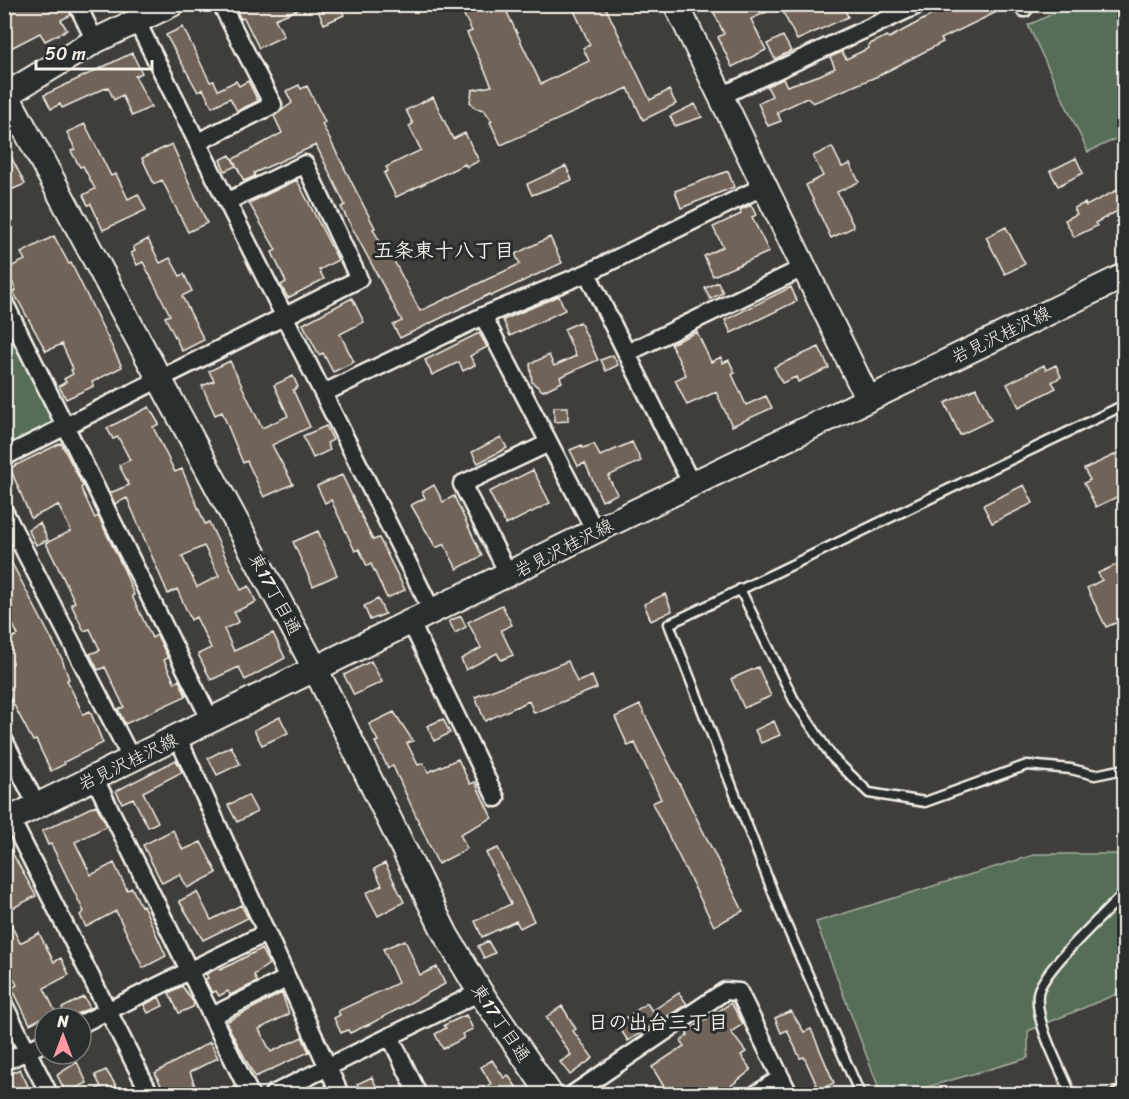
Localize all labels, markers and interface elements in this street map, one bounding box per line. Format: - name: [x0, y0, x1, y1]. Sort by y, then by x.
- scale bar: [36, 33, 152, 71]
- text: 50 m: [45, 38, 86, 70]
- district label: 五条東十八丁目: [374, 233, 514, 268]
- street label: 岩見沢桂沢線: [945, 297, 1057, 373]
- street label: 岩見沢桂沢線: [509, 509, 619, 587]
- street label: 東17丁目通: [240, 547, 310, 641]
- street label: 岩見沢桂沢線: [72, 724, 184, 800]
- street label: 東17丁目通: [463, 977, 539, 1069]
- district label: 日の出台三丁目: [588, 1005, 728, 1040]
- north arrow: [33, 1006, 93, 1066]
- text: N: [56, 1007, 69, 1036]

